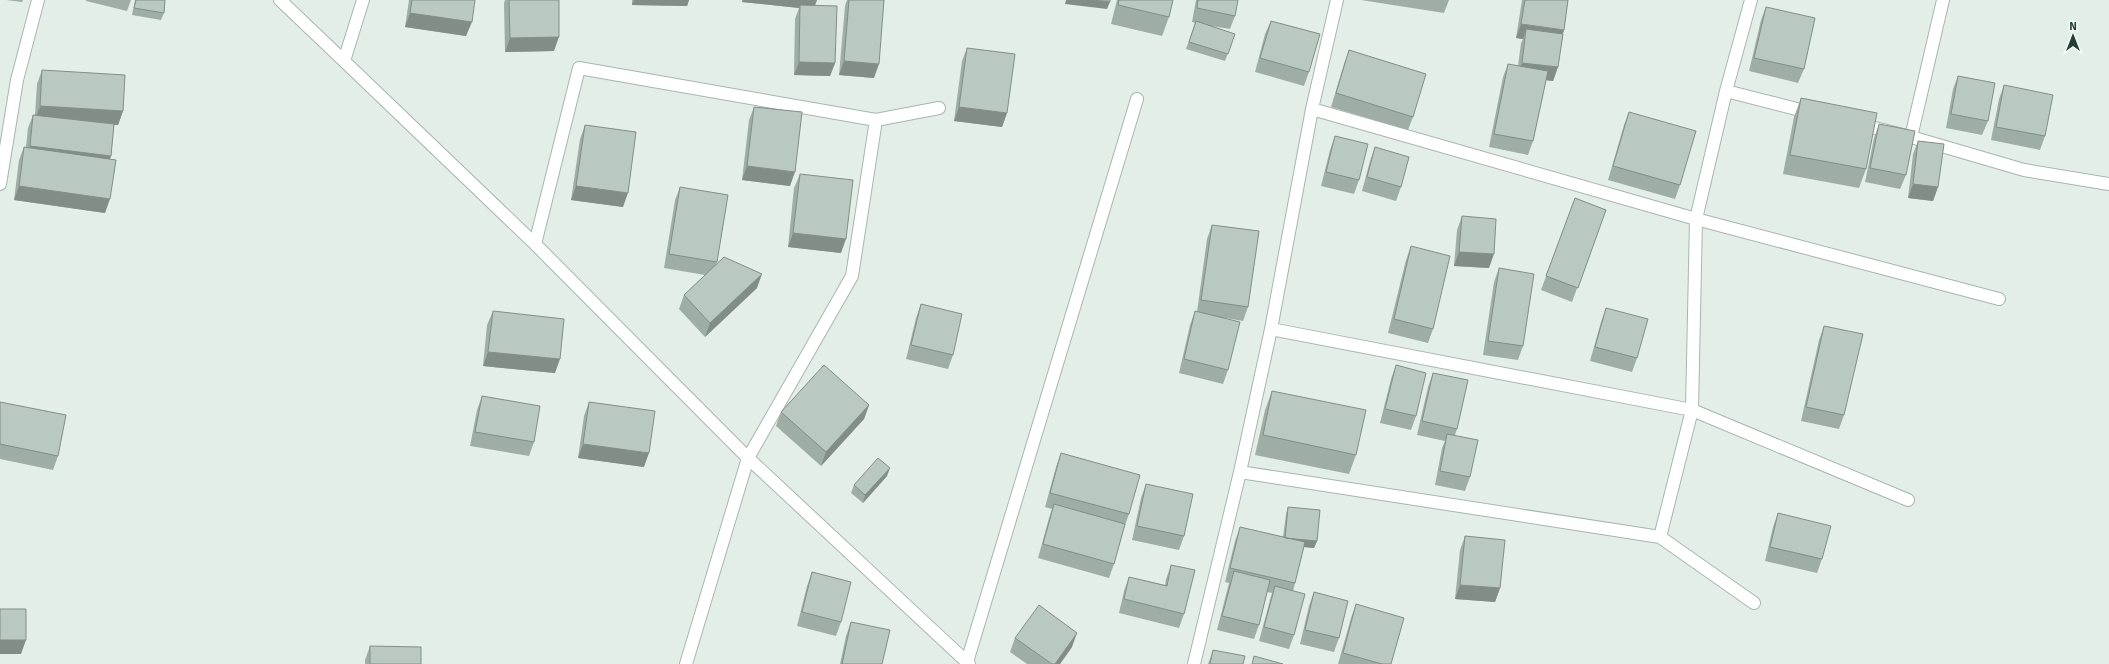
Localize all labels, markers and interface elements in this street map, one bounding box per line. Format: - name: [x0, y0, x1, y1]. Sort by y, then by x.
- north arrow: [2053, 16, 2093, 56]
- text: N: [2069, 20, 2077, 33]

